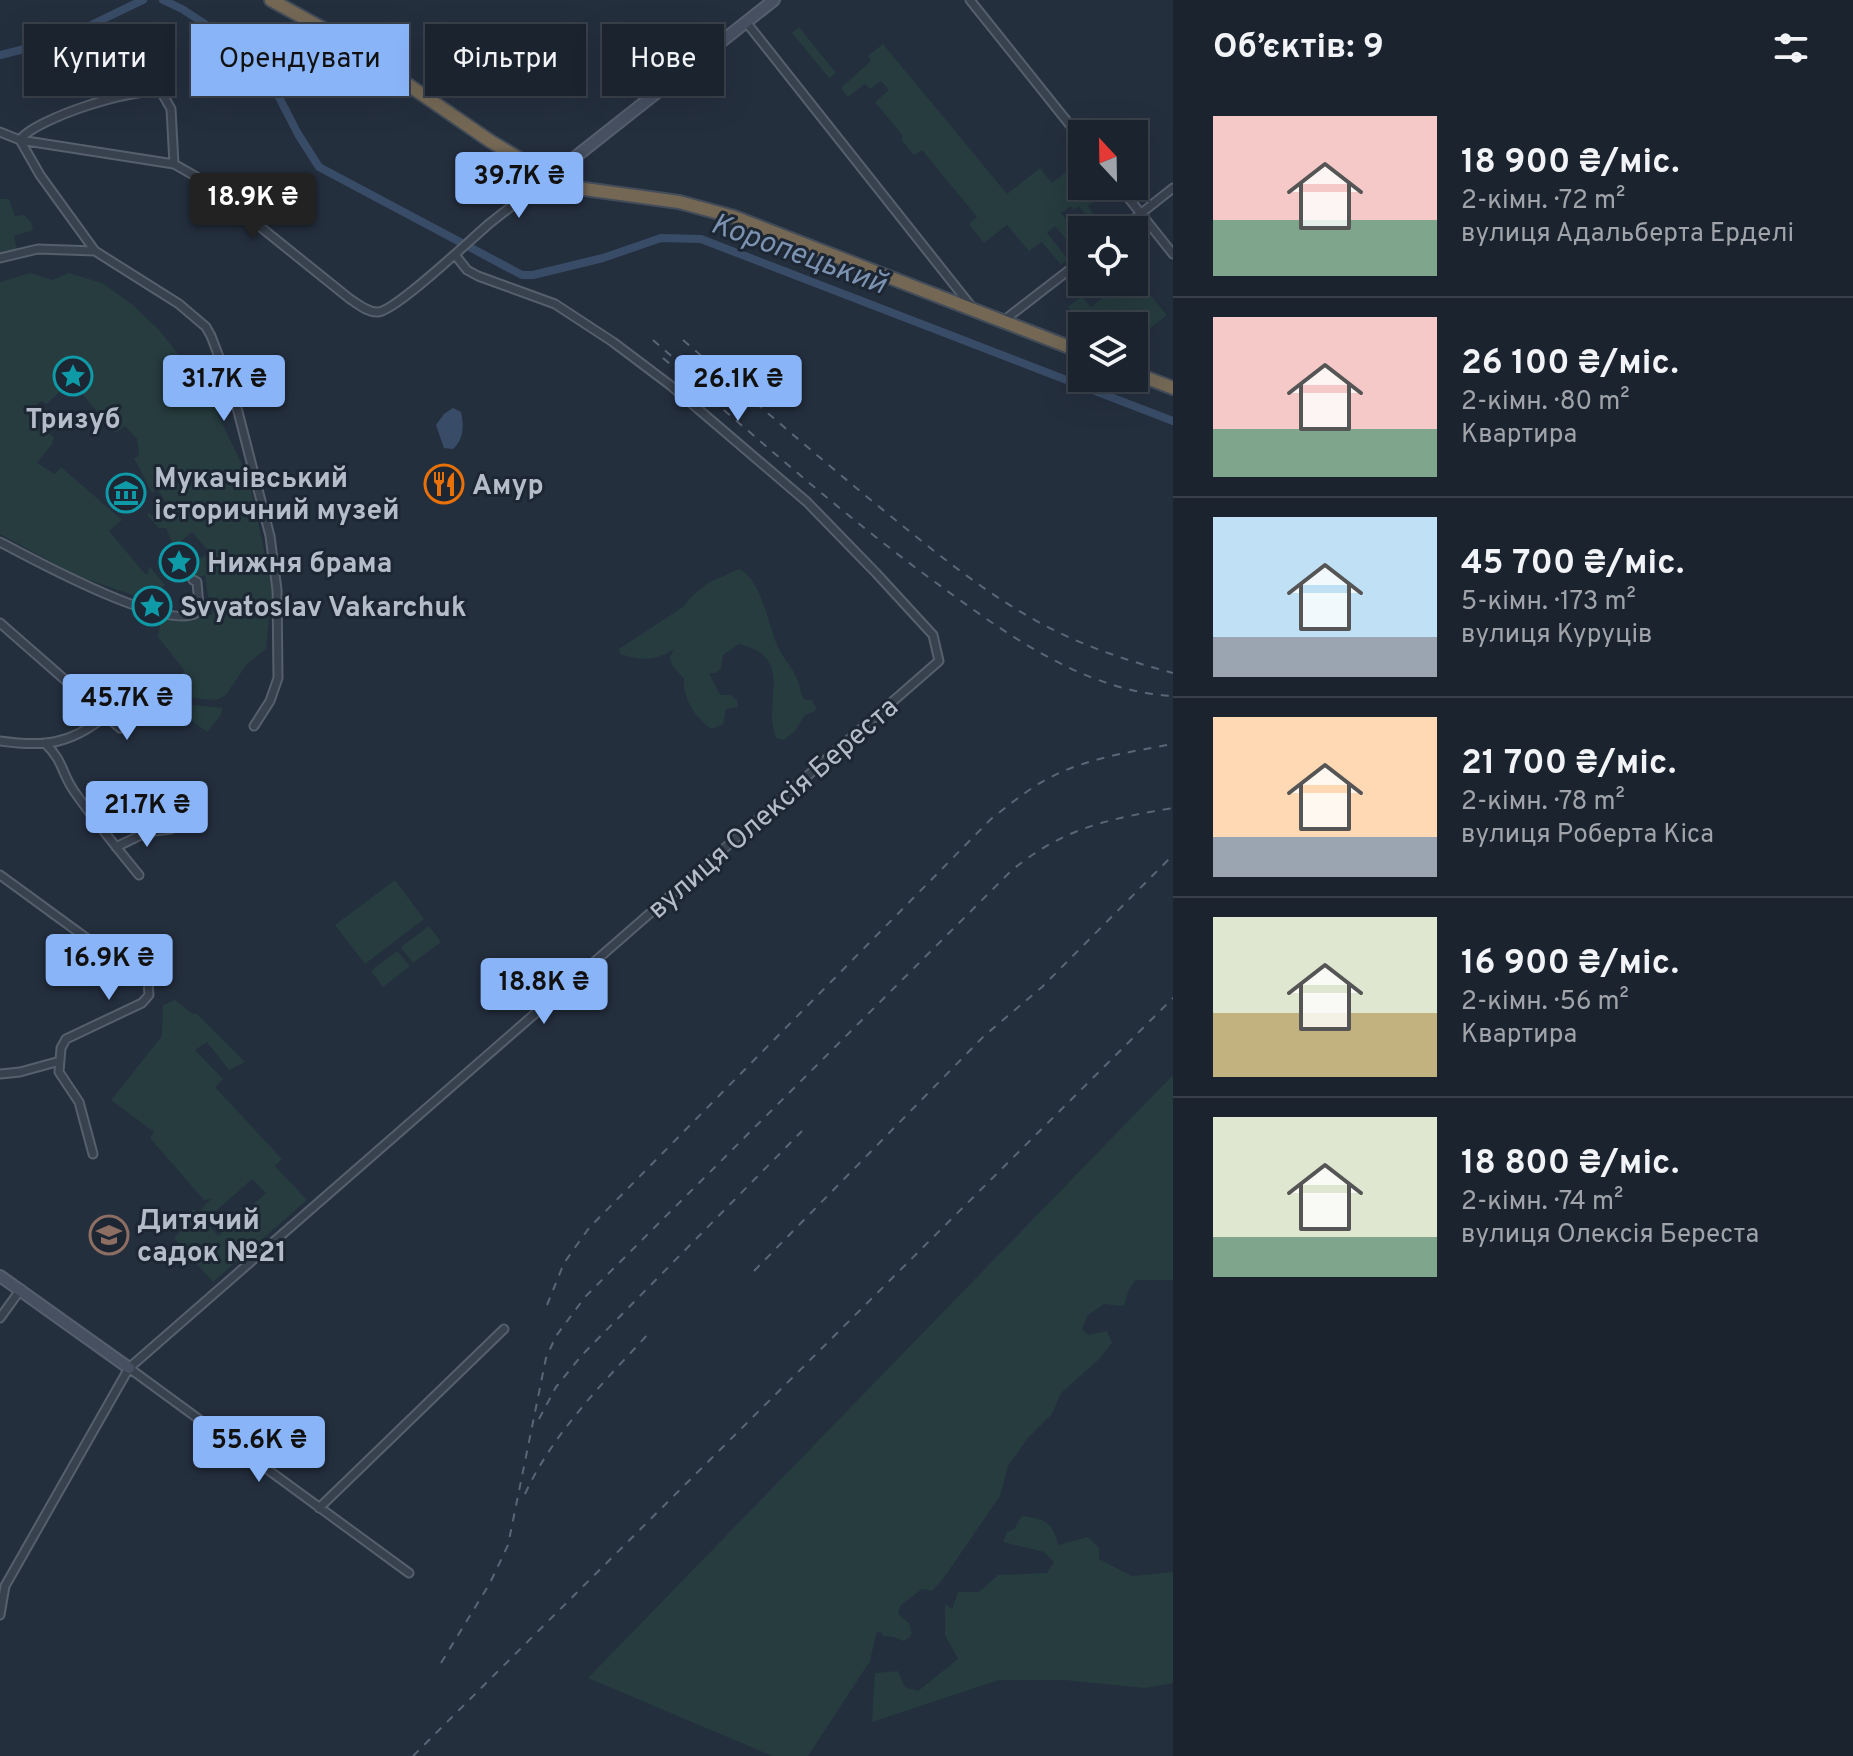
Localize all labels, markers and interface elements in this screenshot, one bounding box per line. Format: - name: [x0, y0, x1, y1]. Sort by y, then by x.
- chip: Купити: [24, 24, 175, 96]
- chip: Орендувати: [191, 24, 409, 96]
- chip: Фільтри: [425, 24, 586, 96]
- chip: Нове: [602, 24, 724, 96]
- icon: filters: [1769, 26, 1813, 70]
- text: Об’єктів: 9: [1213, 27, 1384, 70]
- north arrow: [1068, 120, 1148, 200]
- map controls: [1068, 120, 1148, 392]
- text: 18 900 ₴/міс.: [1461, 142, 1679, 185]
- icon: home: [1277, 148, 1373, 244]
- pin: 39.7K ₴: [445, 152, 593, 220]
- text: 39.7K ₴: [473, 161, 565, 194]
- pin: 18.9K ₴: [179, 173, 327, 241]
- text: 18.9K ₴: [208, 182, 298, 215]
- text: 2-кімн. · 72 m²: [1461, 185, 1625, 218]
- water label: Коропецький: [705, 207, 893, 305]
- button: locate: [1068, 216, 1148, 296]
- text: вулиця Адальберта Ерделі: [1461, 218, 1794, 251]
- button: layers: [1068, 312, 1148, 392]
- text: 26 100 ₴/міс.: [1461, 343, 1679, 386]
- icon: home: [1277, 349, 1373, 445]
- place icon: Тризуб: [52, 355, 94, 397]
- pin: 31.7K ₴: [150, 355, 298, 423]
- pin: 26.1K ₴: [664, 355, 812, 423]
- text: 31.7K ₴: [181, 364, 267, 397]
- text: 26.1K ₴: [693, 364, 783, 397]
- text: 2-кімн. · 80 m²: [1461, 386, 1630, 419]
- place label: Тризуб: [25, 403, 121, 439]
- text: Квартира: [1461, 419, 1577, 452]
- place label: Мукачівський історичний музей: [154, 462, 400, 530]
- restaurant icon: Амур: [423, 463, 465, 505]
- place label: Амур: [472, 469, 544, 505]
- museum icon: Мукачівський історичний музей: [105, 472, 147, 514]
- place icon: Нижня брама: [158, 541, 200, 583]
- text: 45 700 ₴/міс.: [1461, 543, 1684, 586]
- place label: Нижня брама: [207, 547, 392, 583]
- icon: home: [1277, 549, 1373, 645]
- place icon: Svyatoslav Vakarchuk: [131, 585, 173, 627]
- text: 5-кімн. · 173 m²: [1461, 586, 1636, 619]
- place label: Svyatoslav Vakarchuk: [180, 591, 467, 627]
- text: вулиця Куруців: [1461, 619, 1653, 652]
- pin: 45.7K ₴: [53, 674, 201, 742]
- text: 45.7K ₴: [81, 683, 173, 716]
- street label: вулиця Олексія Береста: [641, 690, 907, 928]
- text: 21 700 ₴/міс.: [1461, 743, 1676, 786]
- icon: home: [1277, 749, 1373, 845]
- pin: 21.7K ₴: [73, 781, 221, 849]
- text: 2-кімн. · 78 m²: [1461, 786, 1625, 819]
- text: 21.7K ₴: [104, 790, 190, 823]
- text: вулиця Роберта Кіса: [1461, 819, 1714, 852]
- pin: 16.9K ₴: [35, 934, 183, 1002]
- text: 16.9K ₴: [64, 943, 154, 976]
- text: 16 900 ₴/міс.: [1461, 943, 1679, 986]
- icon: home: [1277, 949, 1373, 1045]
- pin: 18.8K ₴: [470, 958, 618, 1026]
- text: 18.8K ₴: [499, 967, 589, 1000]
- text: 2-кімн. · 56 m²: [1461, 986, 1629, 1019]
- text: Квартира: [1461, 1019, 1577, 1052]
- text: 18 800 ₴/міс.: [1461, 1143, 1679, 1186]
- icon: home: [1277, 1149, 1373, 1245]
- text: 2-кімн. · 74 m²: [1461, 1186, 1623, 1219]
- place label: Дитячий садок №21: [137, 1204, 287, 1272]
- school or university icon: Дитячий садок №21: [88, 1214, 130, 1256]
- text: вулиця Олексія Береста: [1461, 1219, 1759, 1252]
- pin: 55.6K ₴: [185, 1416, 333, 1484]
- text: 55.6K ₴: [211, 1425, 307, 1458]

